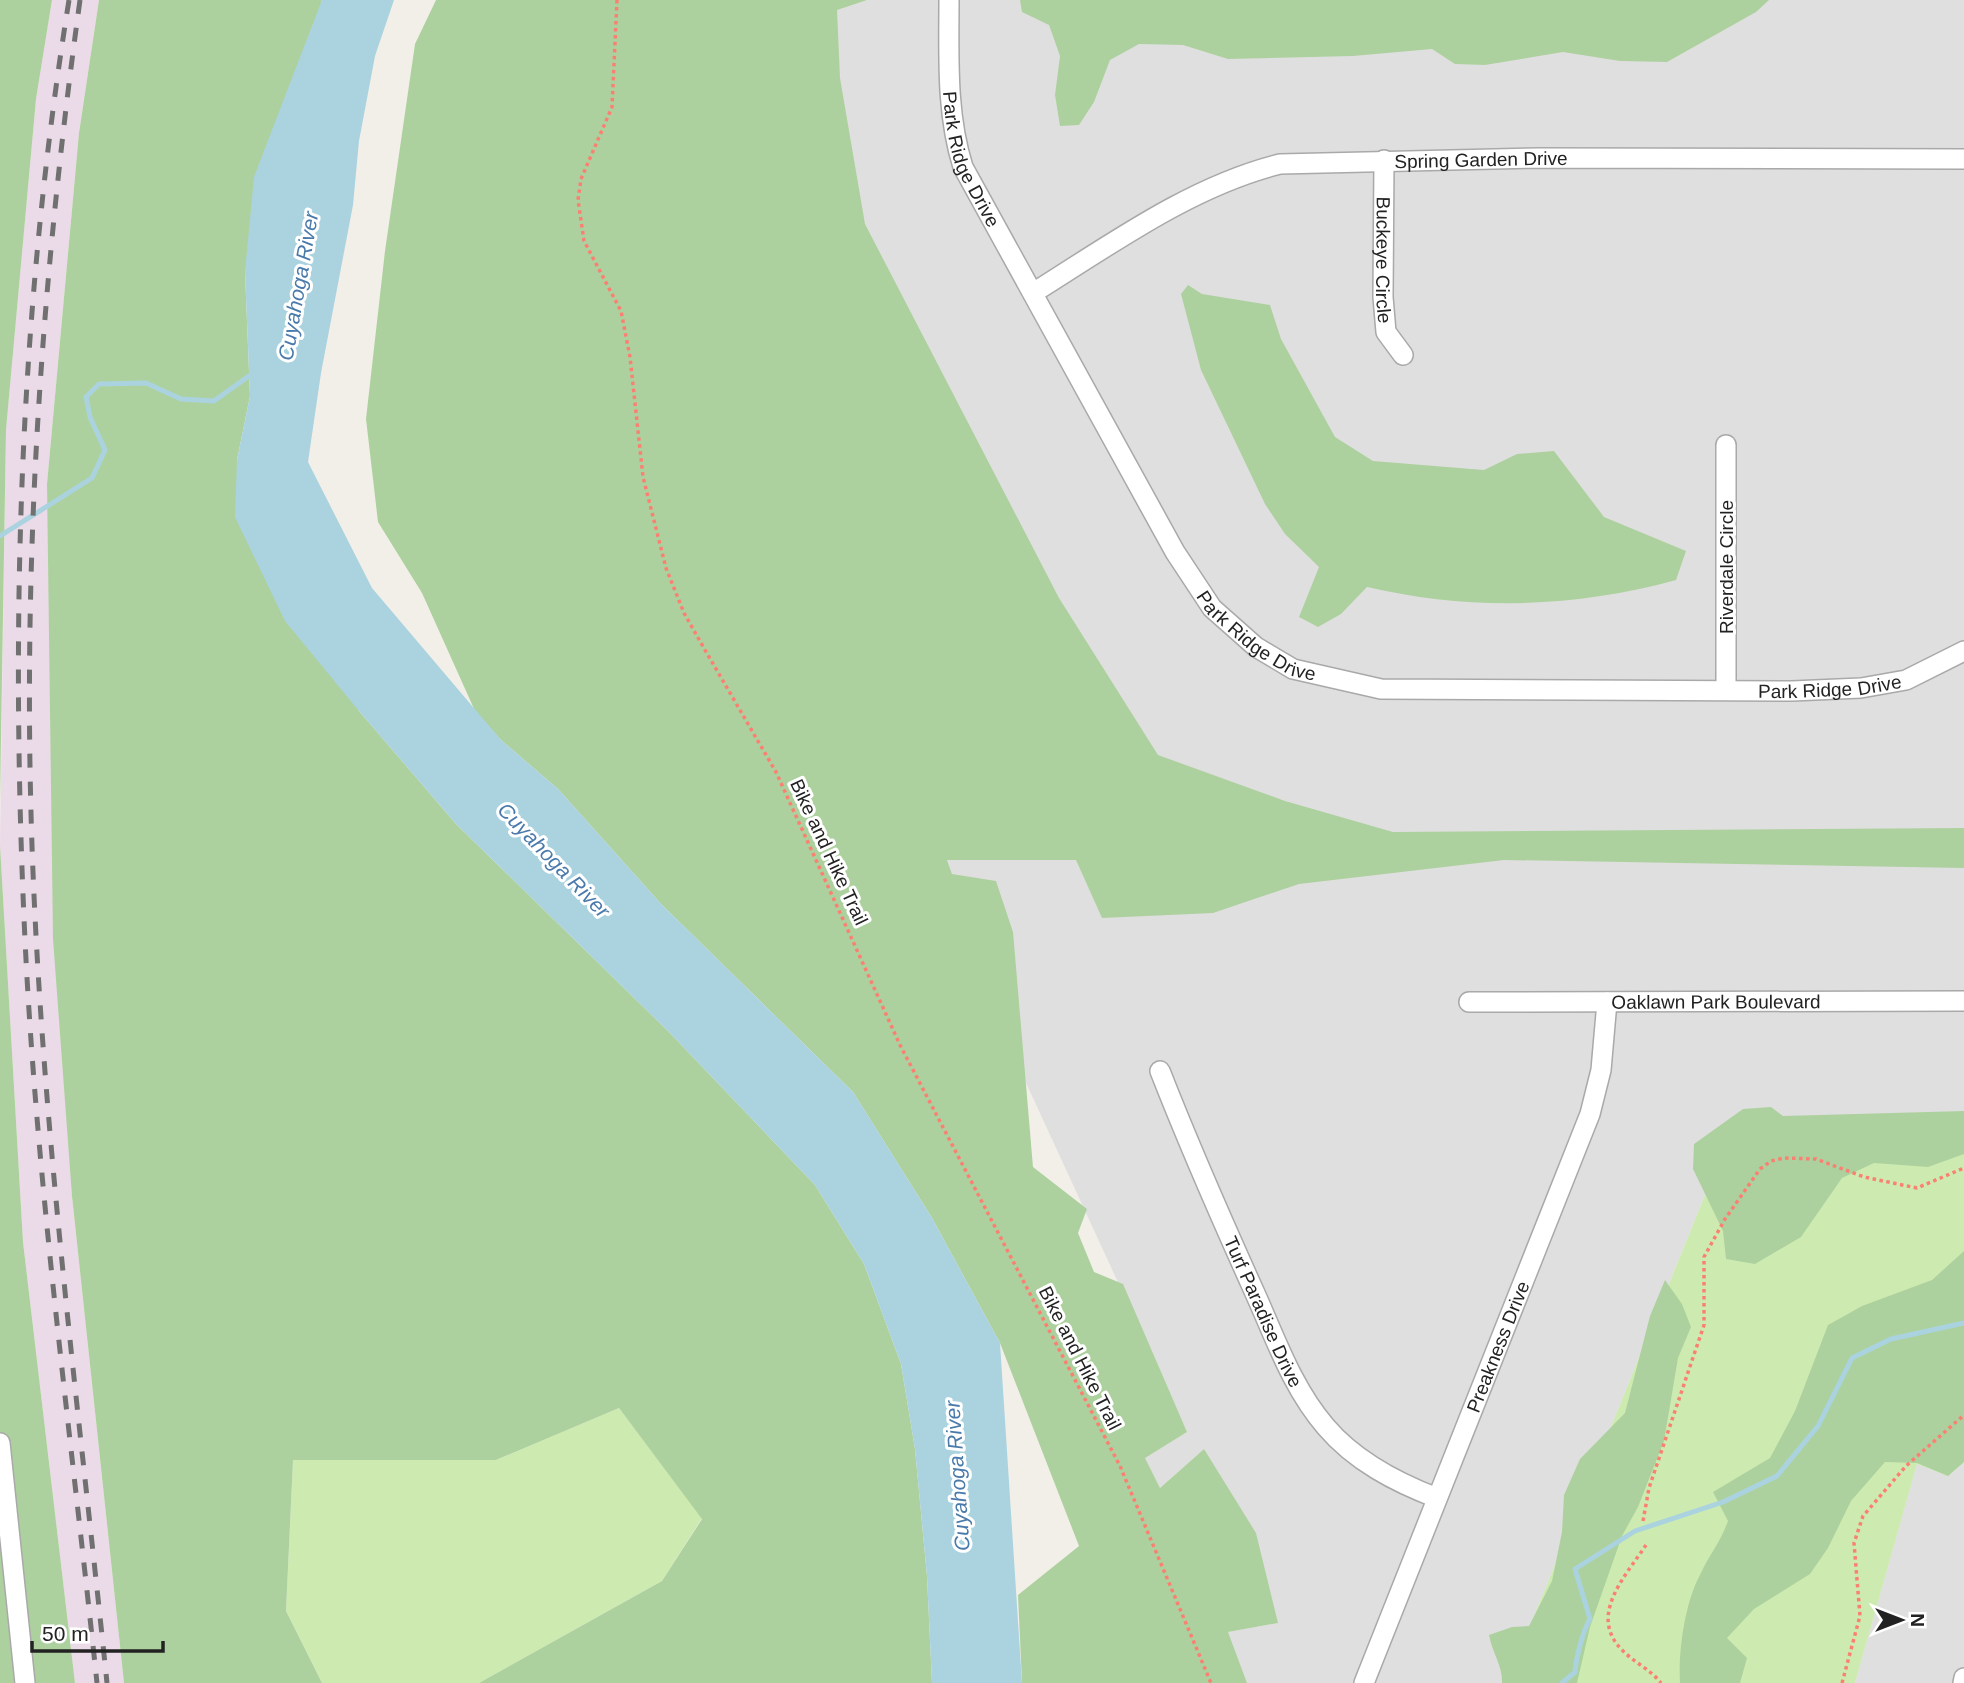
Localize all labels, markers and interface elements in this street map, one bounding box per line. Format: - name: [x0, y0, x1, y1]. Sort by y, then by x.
- street label: Park Ridge Drive: [939, 90, 1004, 230]
- street label: Spring Garden Drive: [1394, 147, 1568, 172]
- street label: Buckeye Circle: [1372, 197, 1396, 324]
- water label: Cuyahoga River: [274, 209, 323, 362]
- street label: Riverdale Circle: [1716, 500, 1737, 634]
- street label: Park Ridge Drive: [1193, 587, 1318, 684]
- street label: Park Ridge Drive: [1758, 671, 1903, 702]
- street label: Bike and Hike Trail: [786, 776, 872, 928]
- water label: Cuyahoga River: [493, 798, 615, 923]
- street label: Oaklawn Park Boulevard: [1611, 991, 1821, 1012]
- street label: Turf Paradise Drive: [1220, 1233, 1307, 1391]
- street label: Preakness Drive: [1462, 1278, 1533, 1415]
- street label: Bike and Hike Trail: [1035, 1283, 1125, 1433]
- water label: Cuyahoga River: [940, 1399, 974, 1552]
- north arrow: [1866, 1585, 1936, 1655]
- scale bar: [32, 1610, 163, 1654]
- text: N: [1907, 1613, 1928, 1627]
- text: 50 m: [42, 1622, 89, 1645]

